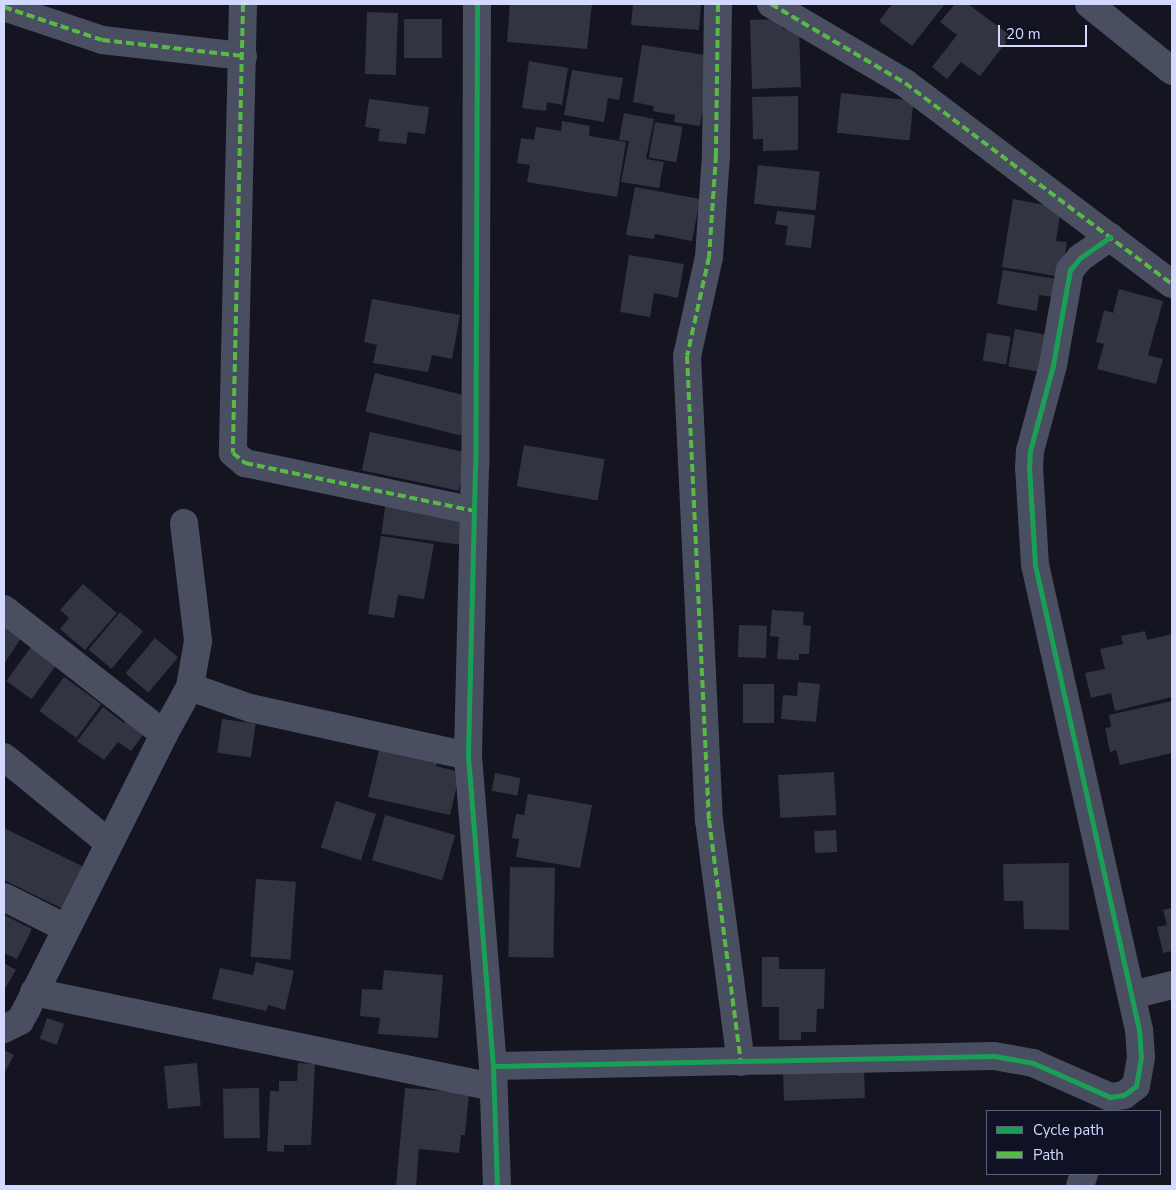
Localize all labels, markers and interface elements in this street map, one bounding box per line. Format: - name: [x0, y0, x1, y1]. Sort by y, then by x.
- scale bar: [1001, 15, 1090, 47]
- text: 20 m: [1006, 24, 1041, 44]
- legend: [986, 1110, 1161, 1175]
- text: Cycle path: [1033, 1120, 1104, 1140]
- text: Path: [1033, 1145, 1064, 1165]

